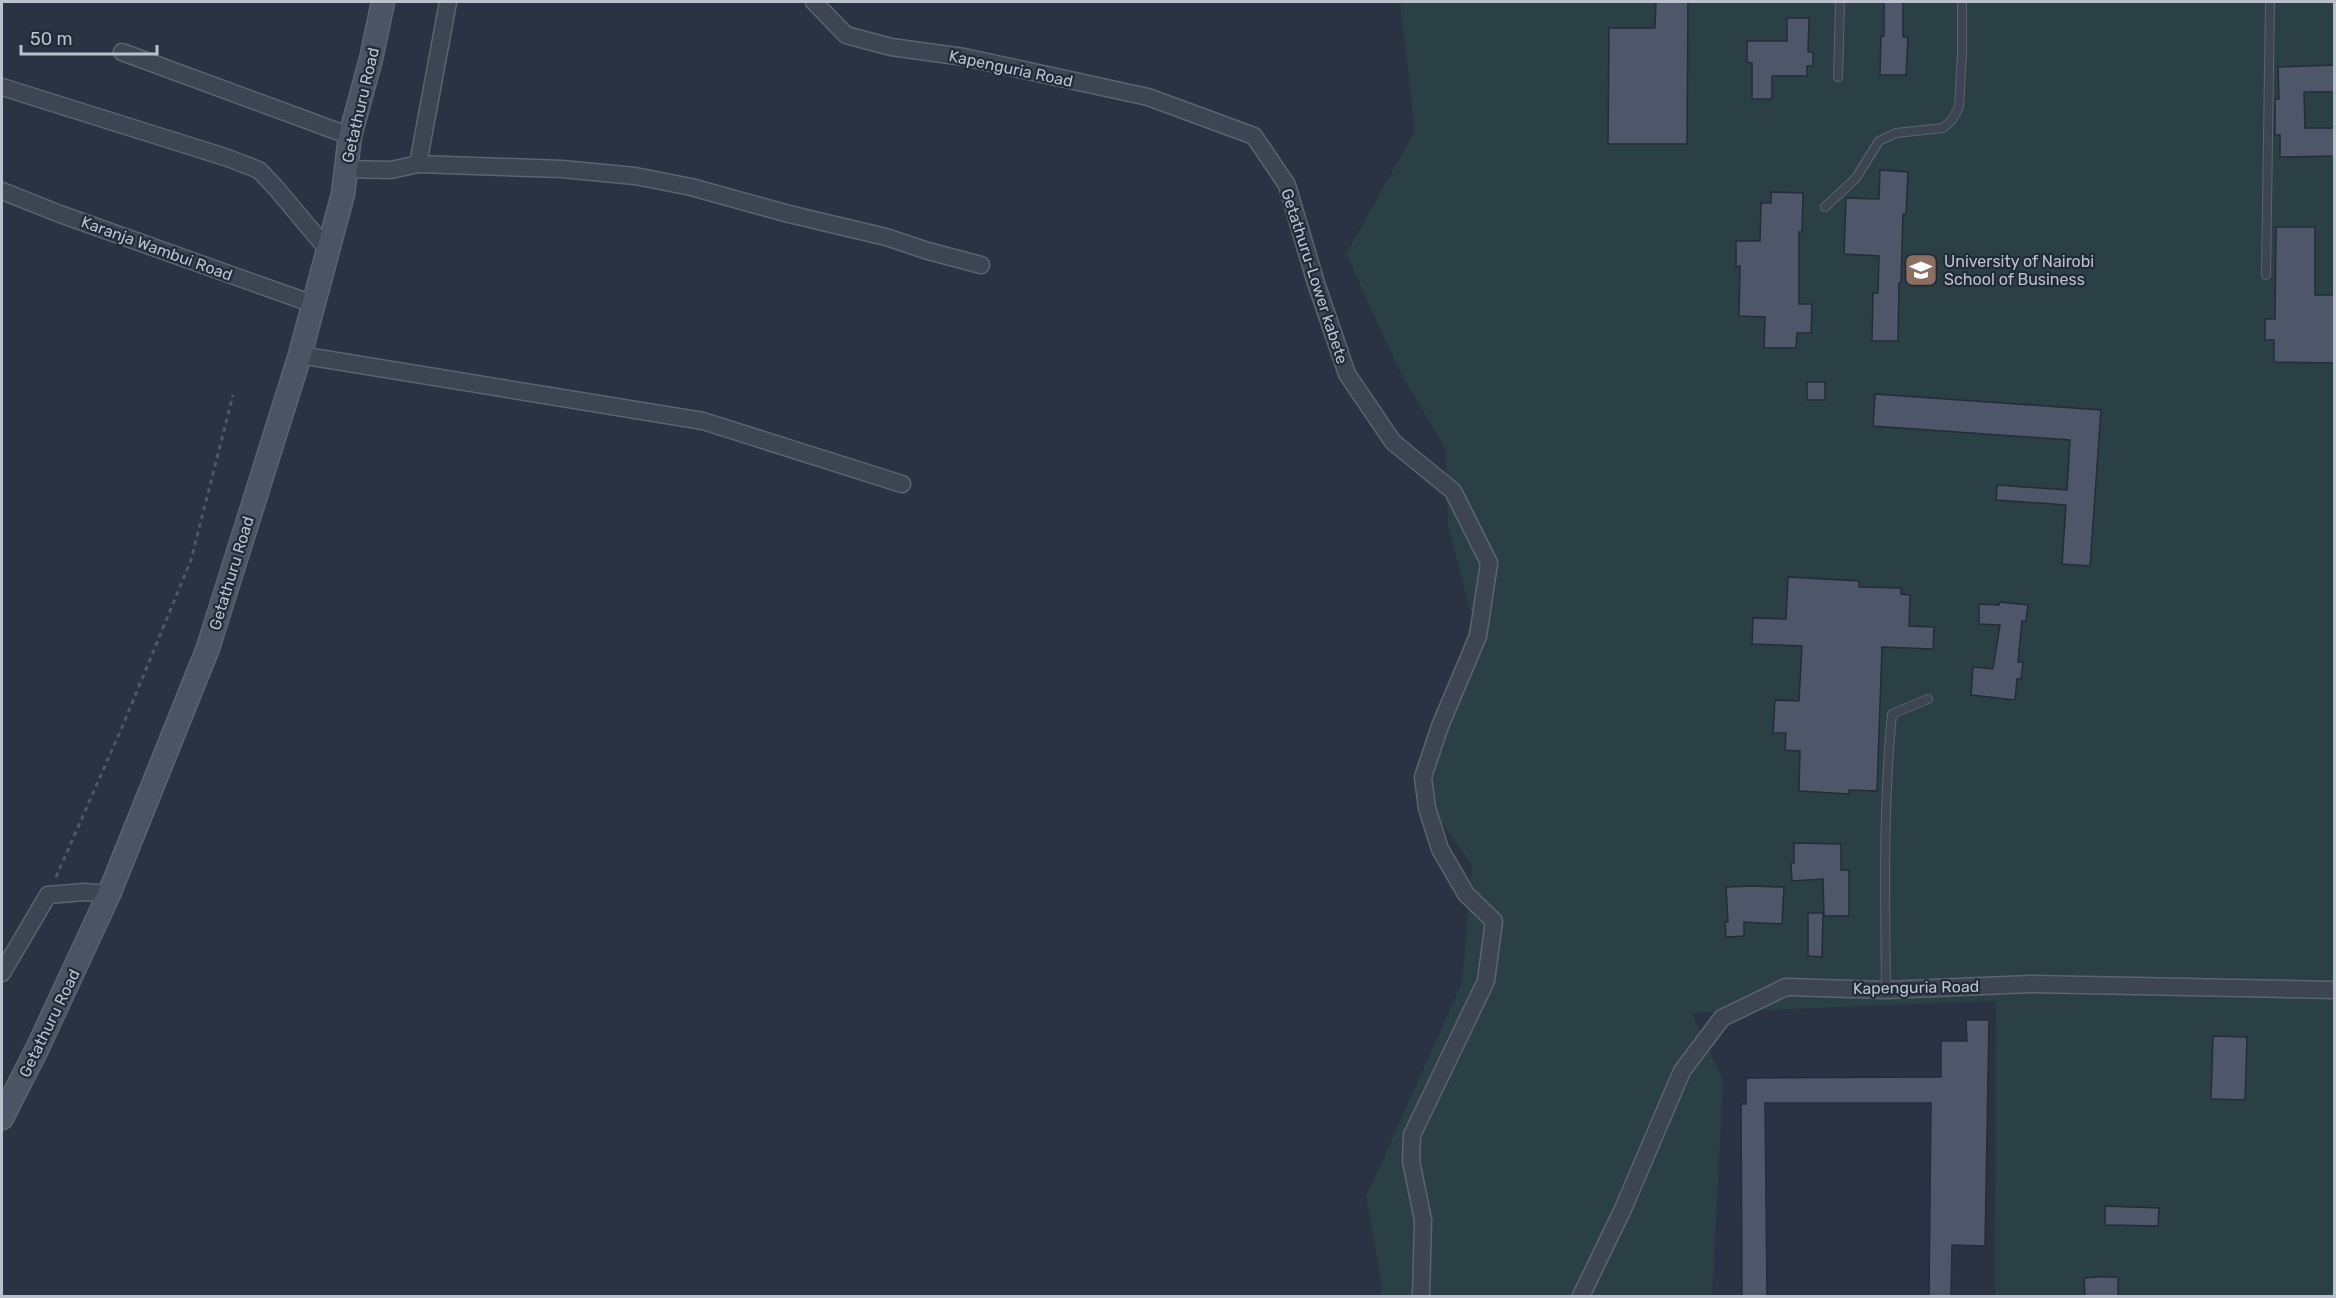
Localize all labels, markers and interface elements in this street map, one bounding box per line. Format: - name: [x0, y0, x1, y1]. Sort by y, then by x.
- scale bar: [21, 18, 158, 56]
- text: 50 m: [30, 28, 73, 50]
- street label: Getathuru Road: [338, 45, 383, 165]
- street label: Kapenguria Road: [947, 46, 1075, 91]
- street label: Getathuru-Lower kabete: [1277, 186, 1352, 366]
- street label: Karanja Wambui Road: [79, 212, 235, 285]
- school or university icon: University of Nairobi School of Business: [1903, 252, 1939, 288]
- place label: University of Nairobi School of Business: [1944, 252, 2094, 289]
- street label: Getathuru Road: [205, 514, 258, 632]
- street label: Getathuru Road: [15, 966, 84, 1080]
- street label: Kapenguria Road: [1853, 977, 1979, 998]

